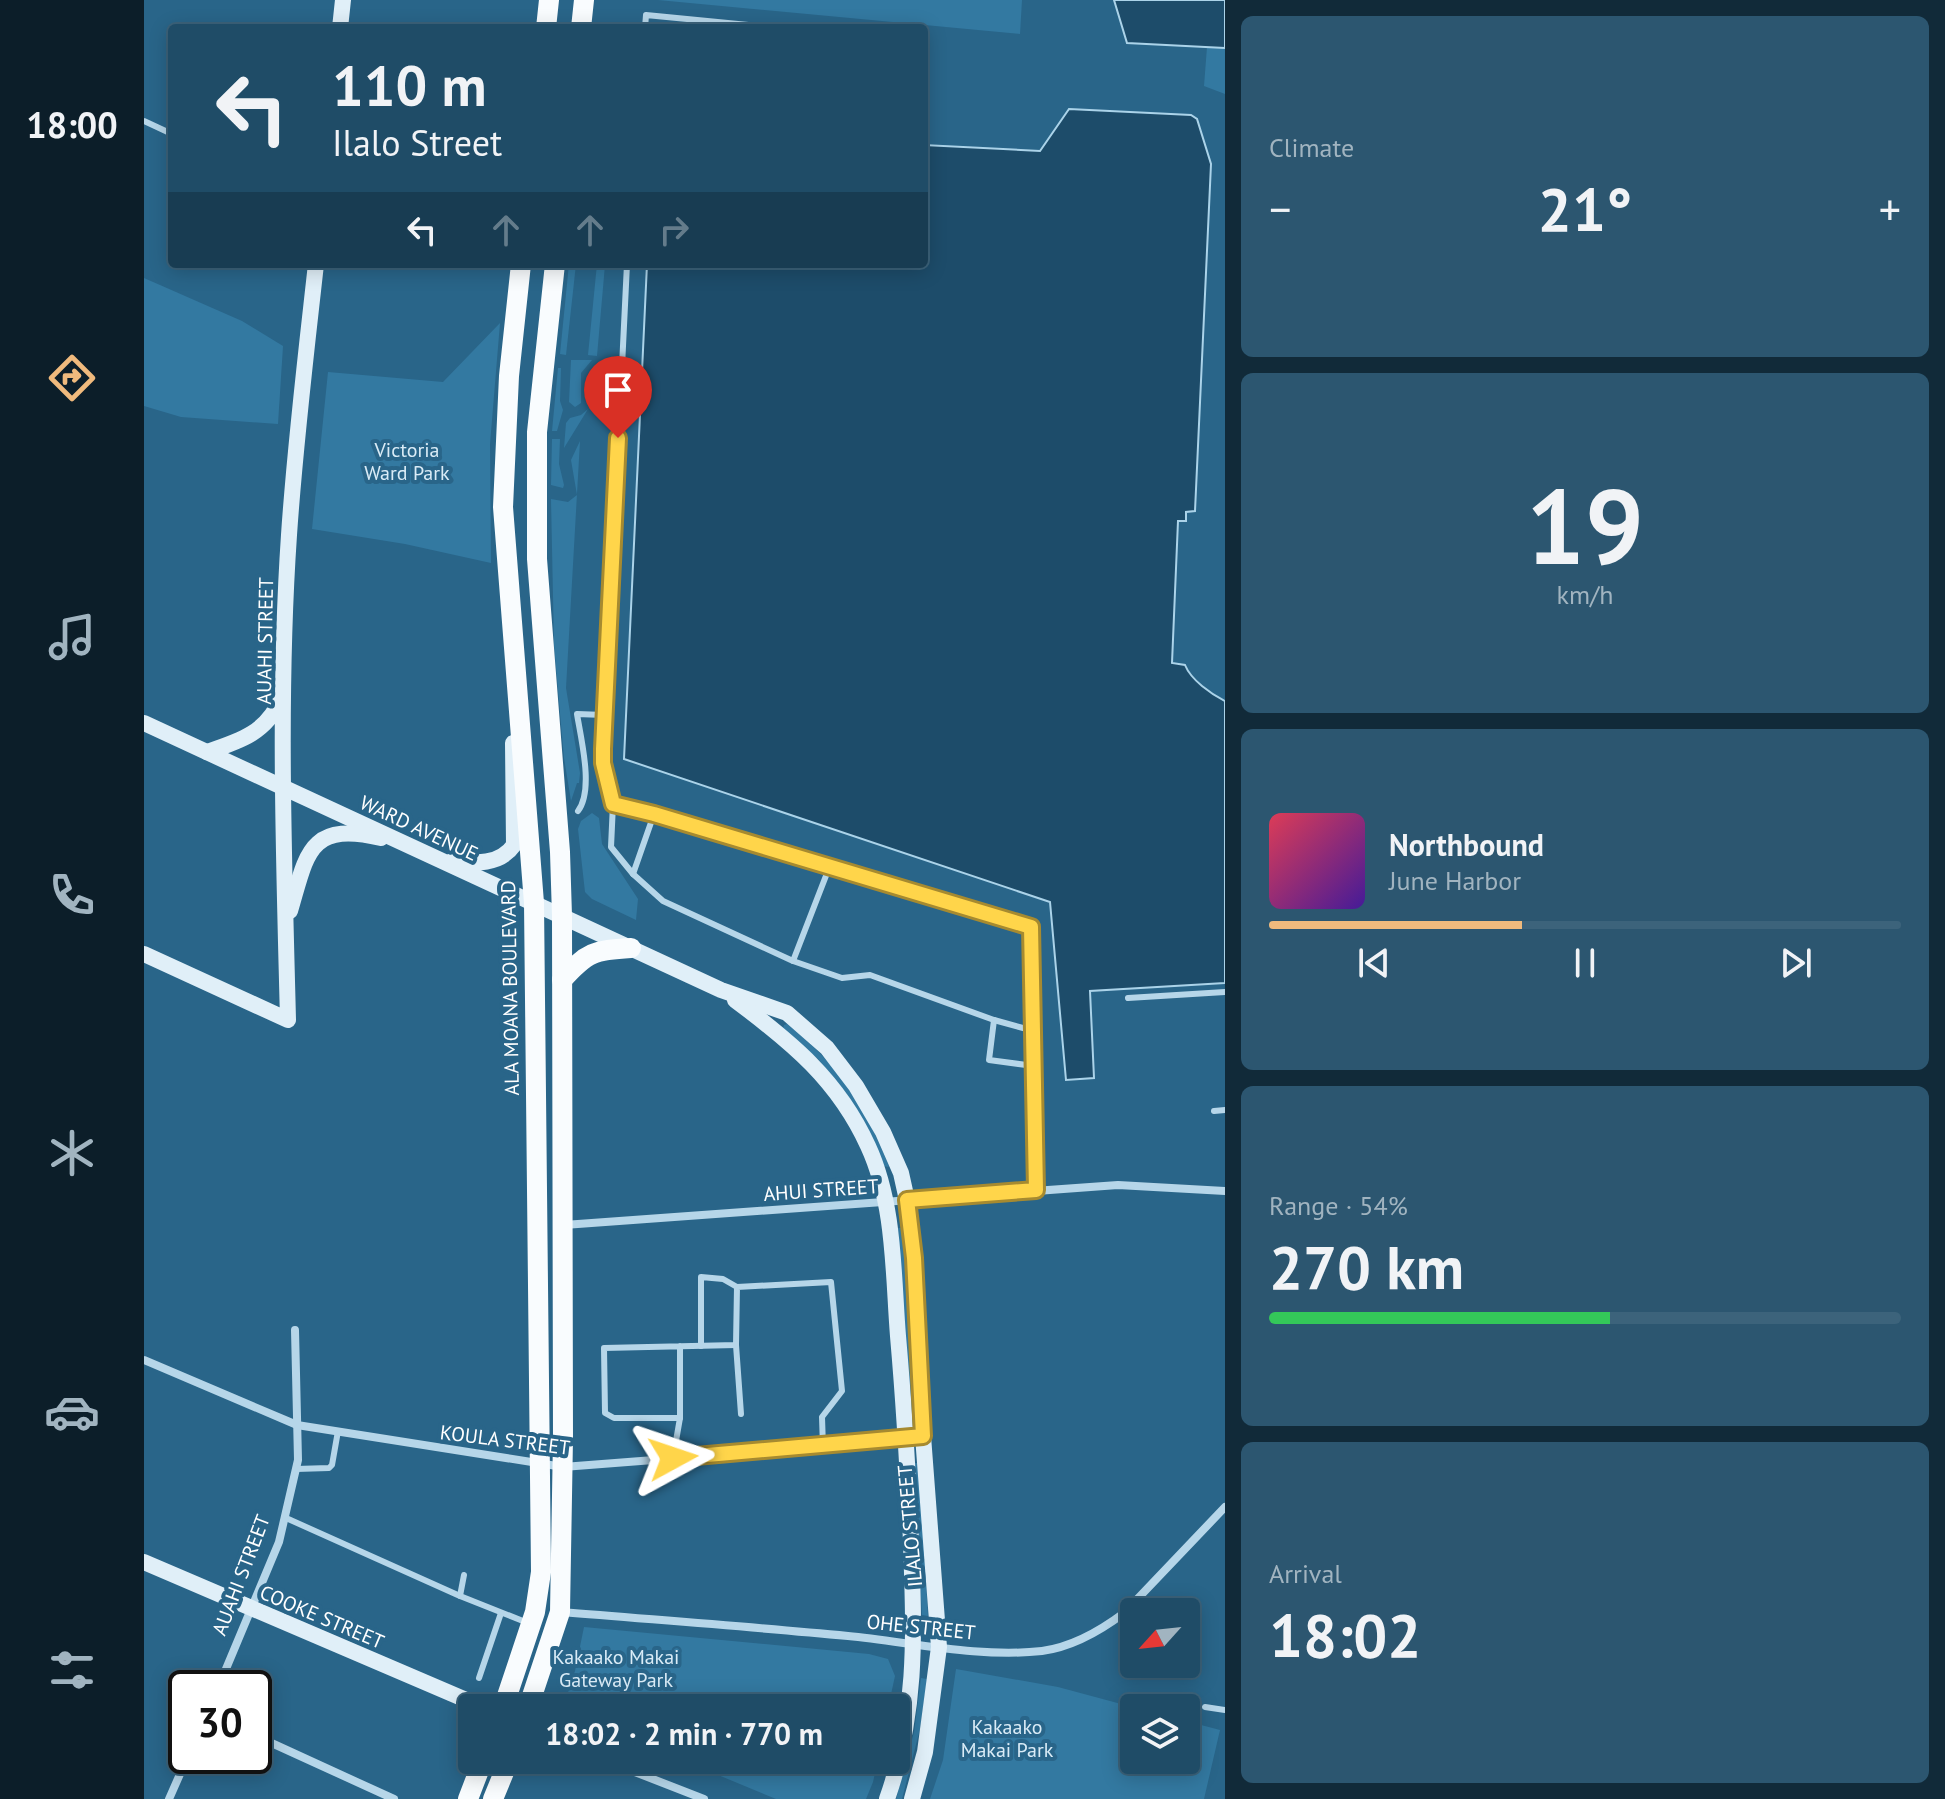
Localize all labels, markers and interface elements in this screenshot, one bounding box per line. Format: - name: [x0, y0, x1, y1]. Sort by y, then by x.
- text: 110 m: [332, 49, 487, 121]
- icon: left: [200, 56, 304, 160]
- text: 18:00: [26, 101, 118, 148]
- text: Ilalo Street: [332, 119, 502, 166]
- text: Climate: [1269, 131, 1354, 164]
- text: 21°: [1538, 170, 1632, 248]
- text: −: [1269, 180, 1291, 237]
- text: +: [1879, 180, 1901, 237]
- icon: left: [400, 208, 444, 252]
- icon: ahead: [484, 208, 528, 252]
- icon: ahead: [568, 208, 612, 252]
- icon: right: [652, 208, 696, 252]
- icon: directions: [44, 350, 100, 406]
- pin: [584, 356, 652, 438]
- icon: arrive: [596, 368, 640, 412]
- park label: Victoria Ward Park: [364, 437, 450, 486]
- text: 19: [1526, 458, 1644, 593]
- street label: AUAHI STREET: [251, 577, 279, 705]
- text: km/h: [1557, 578, 1614, 611]
- icon: music: [44, 609, 100, 665]
- street label: WARD AVENUE: [356, 789, 482, 867]
- text: Northbound: [1389, 825, 1544, 864]
- text: June Harbor: [1389, 864, 1521, 897]
- icon: phone: [44, 867, 100, 923]
- street label: ALA MOANA BOULEVARD: [495, 880, 525, 1096]
- icon: previous: [1352, 941, 1396, 985]
- icon: pause: [1563, 941, 1607, 985]
- icon: next: [1774, 941, 1818, 985]
- icon: climate: [44, 1125, 100, 1181]
- street label: AHUI STREET: [762, 1173, 880, 1207]
- text: Range · 54%: [1269, 1189, 1408, 1222]
- text: 270 km: [1269, 1228, 1464, 1306]
- icon: car: [44, 1384, 100, 1440]
- position arrow: [631, 1416, 715, 1500]
- street label: KOULA STREET: [439, 1419, 571, 1461]
- street label: ILALO STREET: [892, 1464, 928, 1588]
- street label: AUAHI STREET: [206, 1511, 276, 1639]
- text: Arrival: [1269, 1557, 1342, 1590]
- street label: COOKE STREET: [256, 1579, 388, 1655]
- text: 18:02: [1269, 1596, 1421, 1674]
- north arrow: [1120, 1598, 1200, 1678]
- map controls: [1120, 1598, 1200, 1774]
- street label: OHE STREET: [865, 1608, 977, 1646]
- icon: filters: [44, 1642, 100, 1698]
- park label: Kakaako Makai Gateway Park: [553, 1644, 679, 1693]
- speed limit sign: 30: [168, 1670, 272, 1774]
- button: layers: [1120, 1694, 1200, 1774]
- text: 18:02 · 2 min · 770 m: [545, 1714, 823, 1753]
- park label: Kakaako Makai Park: [961, 1714, 1054, 1763]

